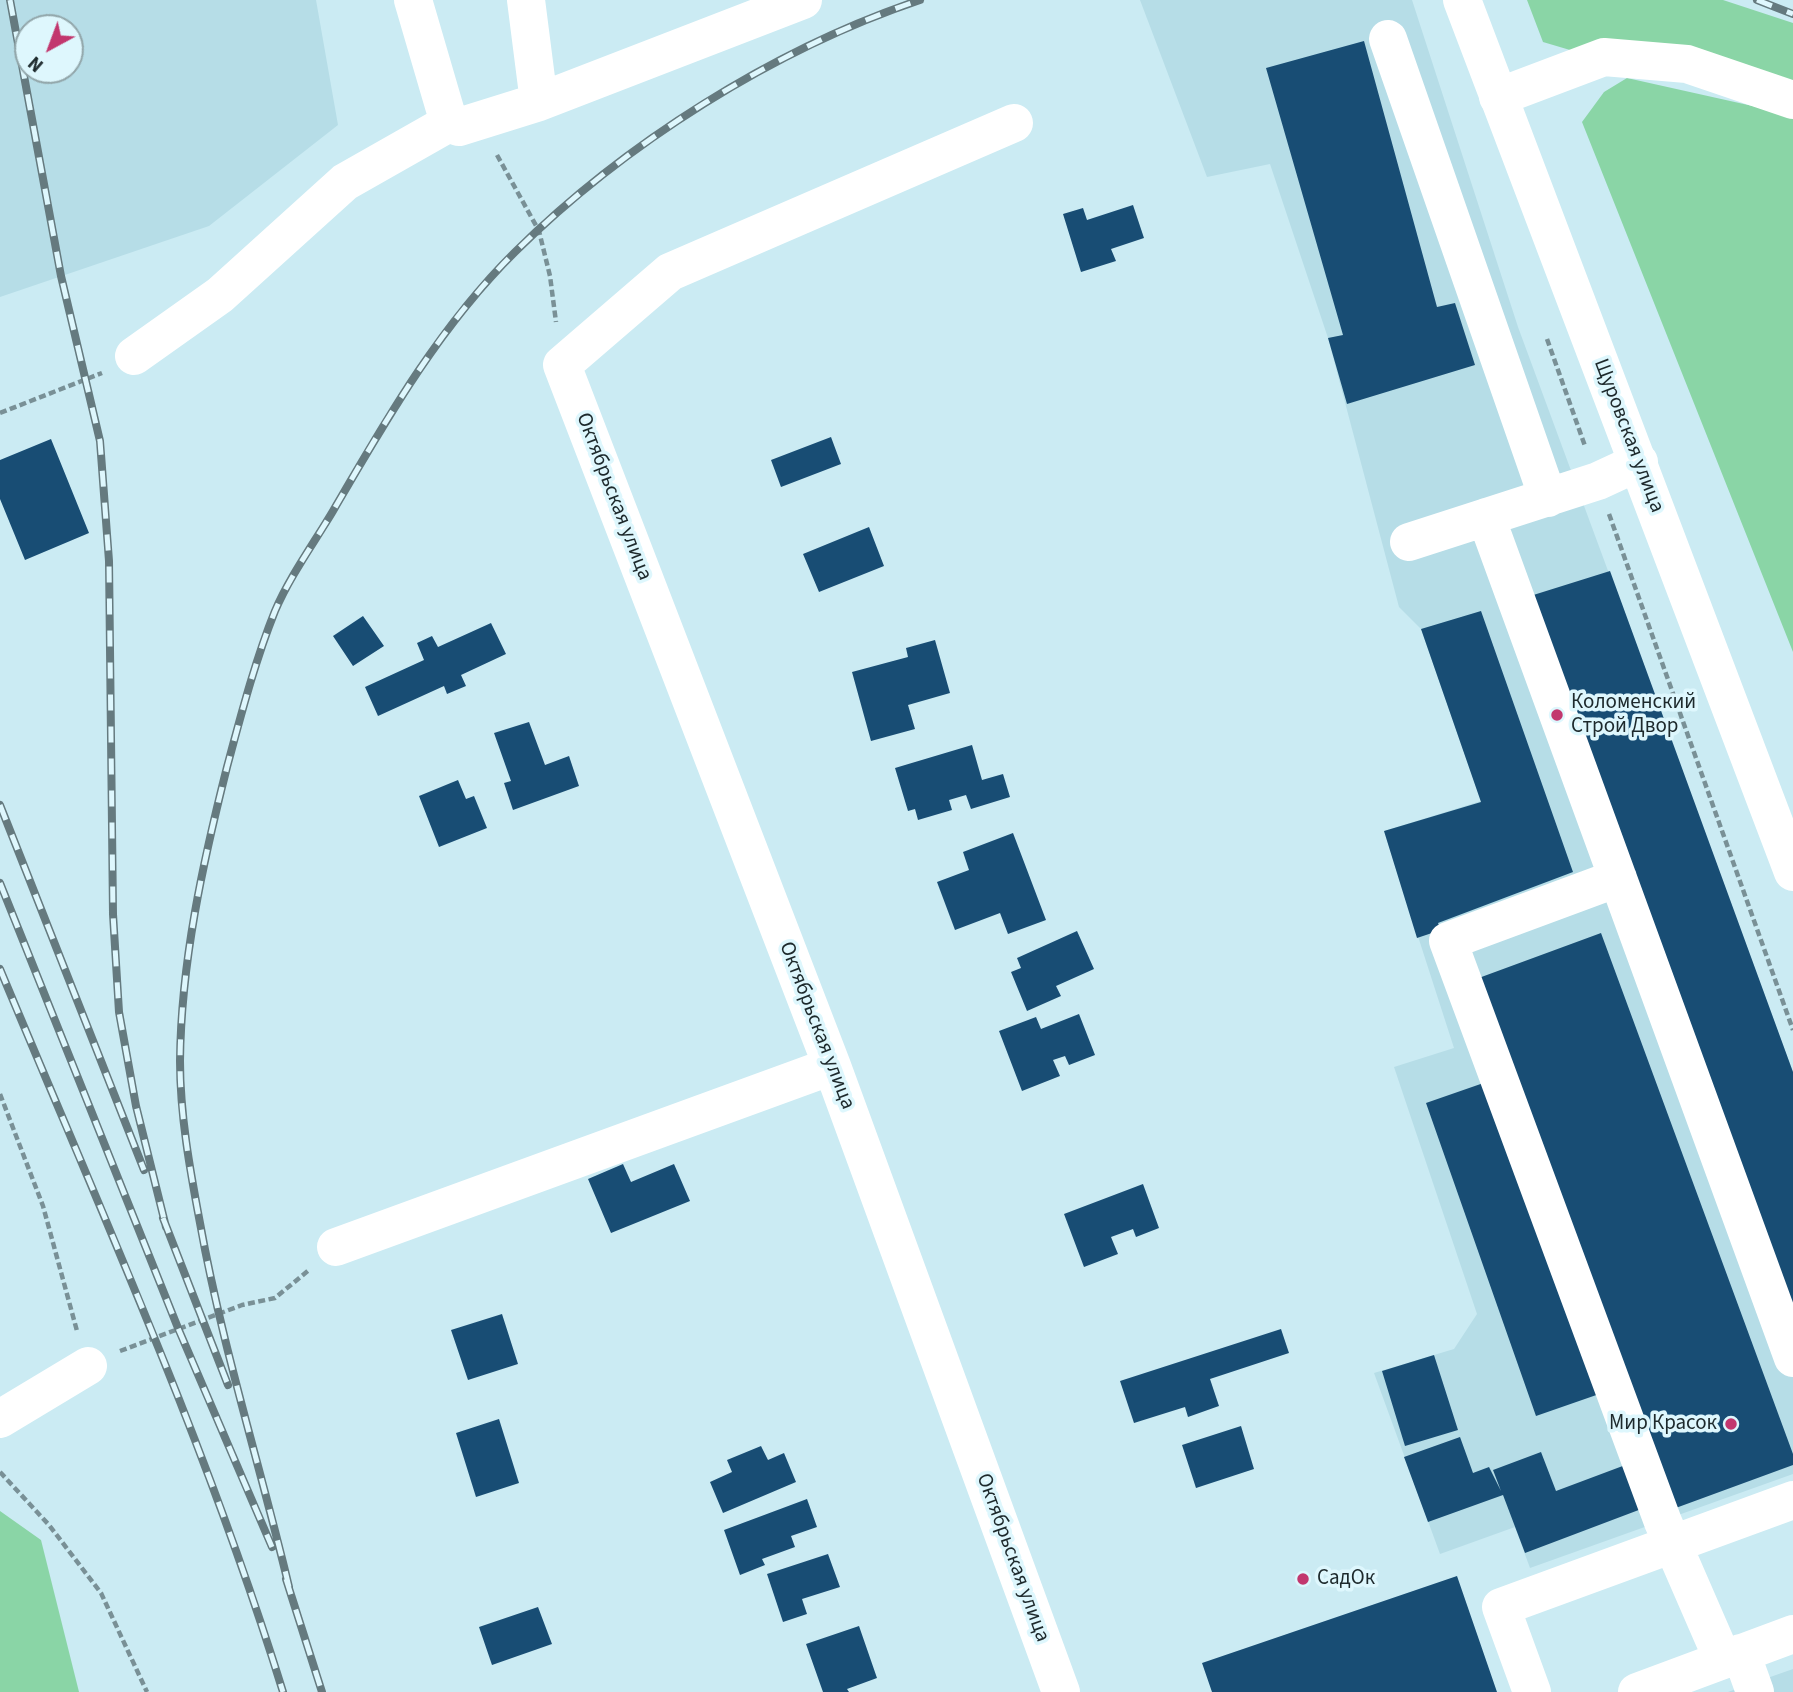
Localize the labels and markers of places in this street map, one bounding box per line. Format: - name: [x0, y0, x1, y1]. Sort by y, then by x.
- place label: Коломенский Строй Двор: [1571, 690, 1696, 740]
- marker: Коломенский Строй Двор: [1549, 707, 1565, 723]
- place label: Мир Красок: [1609, 1411, 1717, 1437]
- marker: Мир Красок: [1723, 1416, 1739, 1432]
- place label: СадОк: [1317, 1566, 1375, 1592]
- marker: СадОк: [1295, 1571, 1311, 1587]

